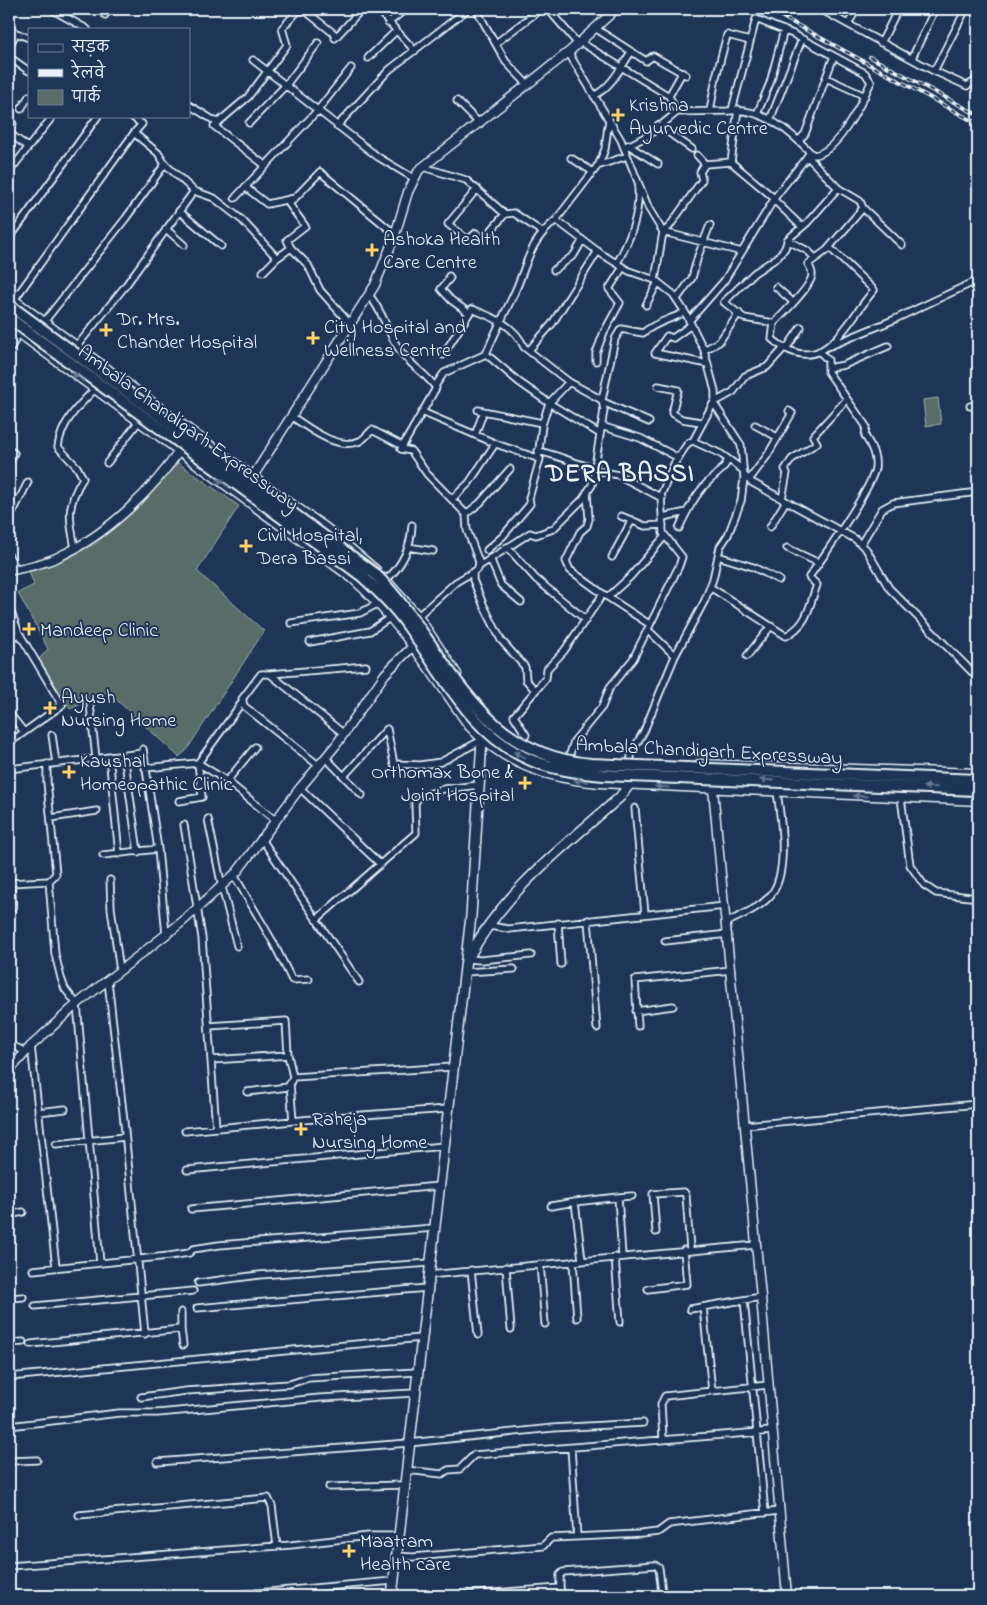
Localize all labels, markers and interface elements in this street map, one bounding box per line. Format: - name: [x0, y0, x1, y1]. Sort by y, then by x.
- legend: [28, 28, 190, 118]
- text: सड़क: [71, 37, 110, 59]
- text: रेलवे: [70, 59, 106, 85]
- text: पार्क: [71, 85, 102, 109]
- place label: Krishna Ayurvedic Centre: [629, 92, 768, 144]
- marker: Krishna Ayurvedic Centre: [611, 108, 625, 122]
- place label: Ashoka Health Care Centre: [383, 226, 500, 278]
- marker: Ashoka Health Care Centre: [365, 243, 379, 257]
- place label: Dr. Mrs. Chander Hospital: [116, 306, 257, 358]
- place label: City Hospital and Wellness Centre: [324, 314, 466, 366]
- marker: Dr. Mrs. Chander Hospital: [99, 323, 113, 337]
- marker: City Hospital and Wellness Centre: [306, 331, 320, 345]
- street label: Ambala Chandigarh Expressway: [70, 339, 304, 520]
- one-way arrow: [72, 371, 85, 382]
- district label: DERA BASSI: [544, 457, 695, 493]
- one-way arrow: [217, 478, 230, 488]
- place label: Civil Hospital, Dera Bassi: [256, 522, 362, 574]
- marker: Civil Hospital, Dera Bassi: [239, 539, 253, 553]
- place label: Mandeep Clinic: [40, 617, 158, 646]
- marker: Mandeep Clinic: [22, 622, 36, 636]
- place label: Ayush Nursing Home: [61, 684, 176, 737]
- marker: Ayush Nursing Home: [43, 701, 57, 715]
- street label: Ambala Chandigarh Expressway: [575, 731, 843, 775]
- place label: Kaushal Homeopathic Clinic: [80, 748, 233, 800]
- one-way arrow: [513, 751, 528, 759]
- place label: Orthomax Bone & Joint Hospital: [371, 759, 514, 811]
- marker: Kaushal Homeopathic Clinic: [62, 765, 76, 779]
- marker: Orthomax Bone & Joint Hospital: [518, 776, 532, 790]
- one-way arrow: [759, 776, 775, 784]
- one-way arrow: [573, 777, 589, 785]
- one-way arrow: [654, 782, 670, 790]
- one-way arrow: [921, 783, 937, 791]
- one-way arrow: [851, 791, 867, 799]
- place label: Raheja Nursing Home: [312, 1106, 427, 1159]
- marker: Raheja Nursing Home: [294, 1122, 308, 1136]
- place label: Maatram Health care: [360, 1528, 451, 1580]
- marker: Maatram Health care: [342, 1544, 356, 1558]

